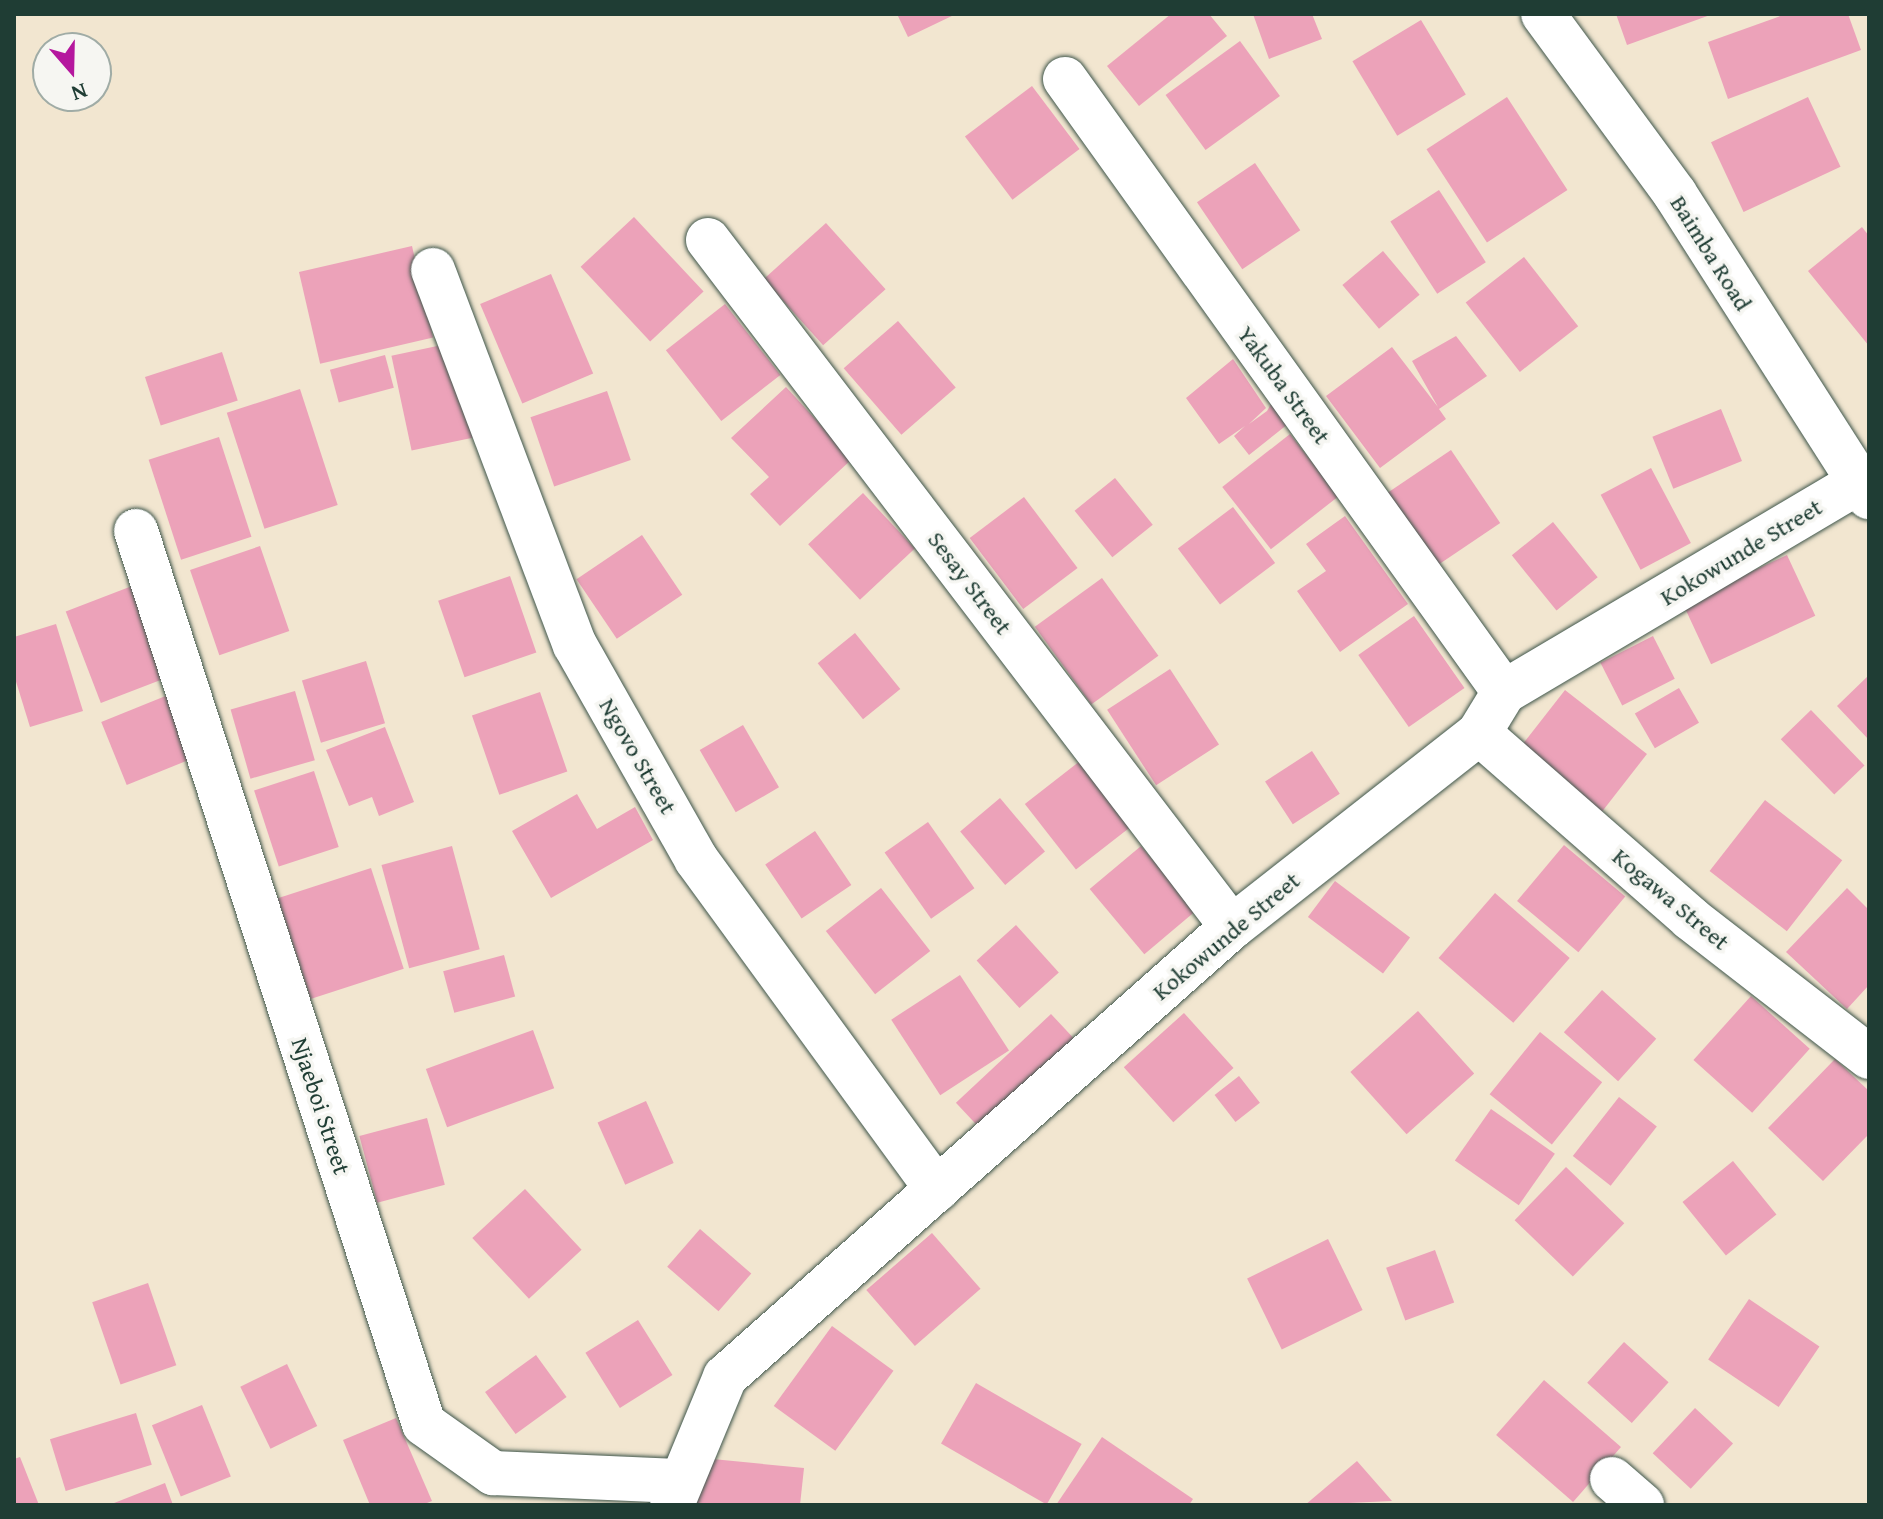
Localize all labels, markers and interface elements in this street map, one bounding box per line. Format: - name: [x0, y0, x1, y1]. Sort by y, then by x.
- north arrow: [32, 32, 112, 112]
- text: N: [67, 75, 92, 110]
- street label: Baimba Road: [1664, 190, 1758, 316]
- street label: Yakuba Street: [1231, 320, 1337, 450]
- street label: Kokowunde Street: [1655, 492, 1827, 612]
- street label: Sesay Street: [922, 526, 1018, 640]
- street label: Ngovo Street: [593, 693, 683, 819]
- street label: Kogawa Street: [1607, 842, 1735, 956]
- street label: Kokowunde Street: [1146, 866, 1306, 1006]
- street label: Njaeboi Street: [285, 1034, 357, 1178]

